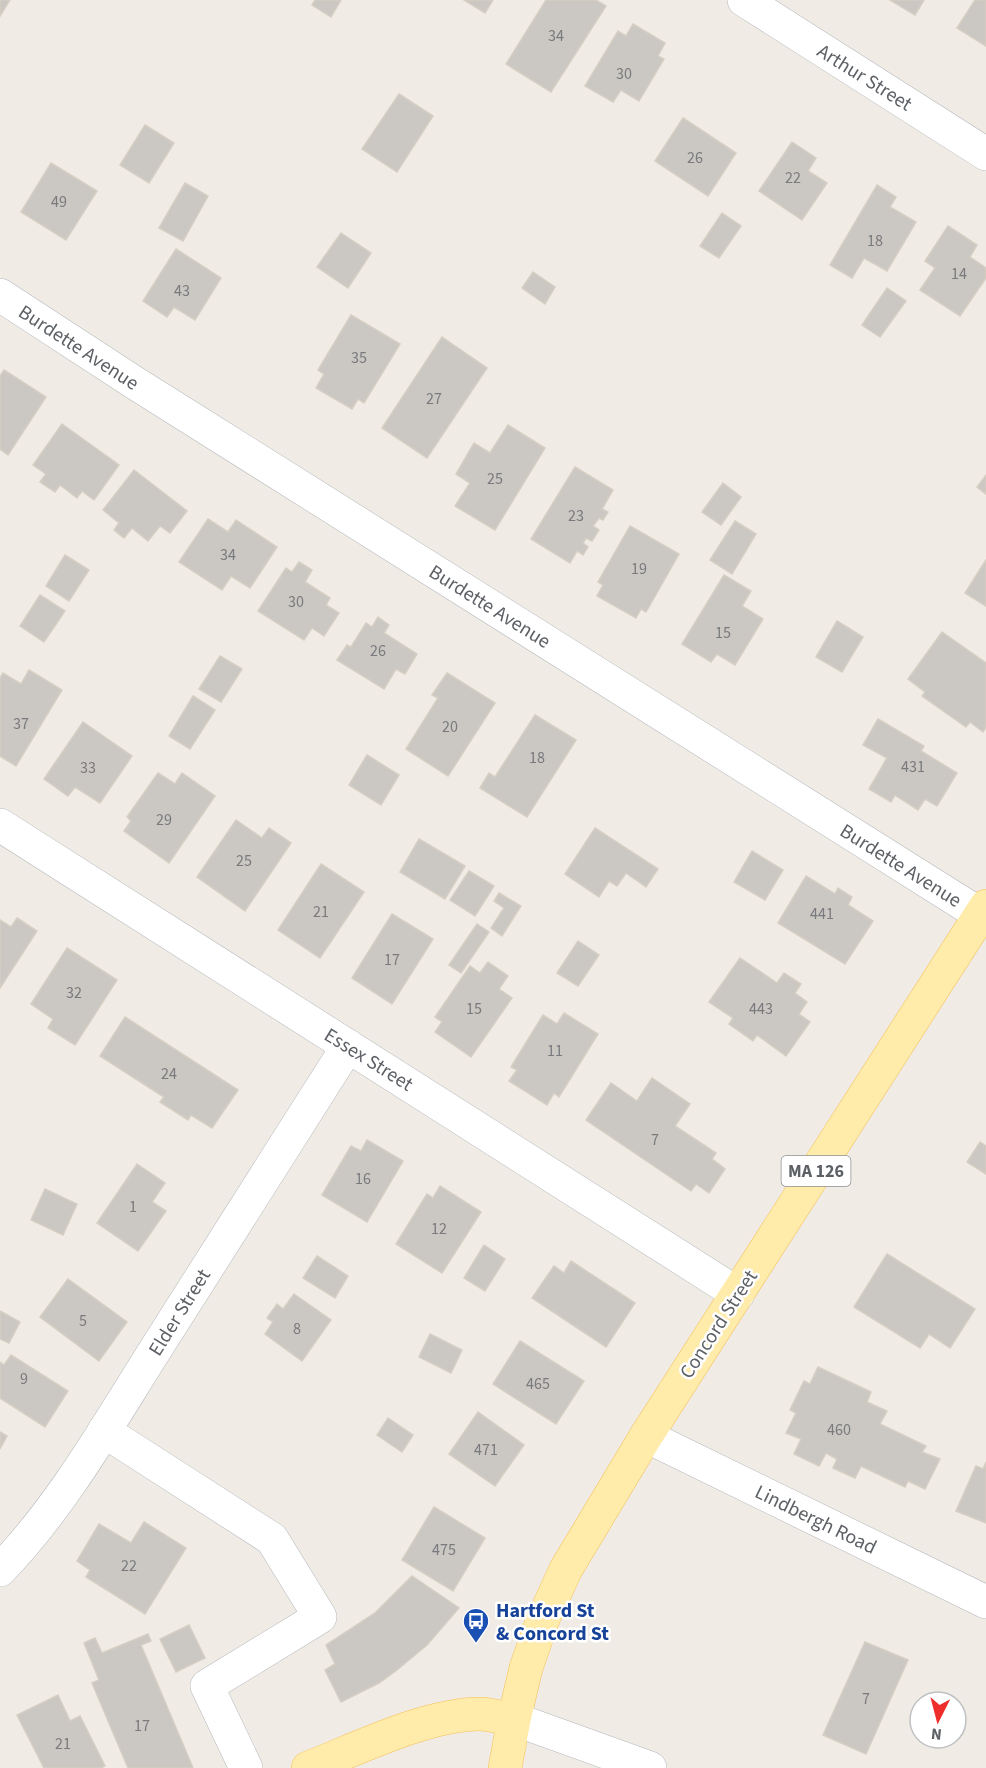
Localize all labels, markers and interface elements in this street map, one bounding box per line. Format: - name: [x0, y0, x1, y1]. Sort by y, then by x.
- house number: 34: [548, 25, 564, 47]
- street label: Arthur Street: [812, 38, 918, 118]
- house number: 30: [616, 63, 632, 85]
- house number: 26: [687, 147, 703, 169]
- house number: 22: [785, 167, 801, 189]
- house number: 49: [51, 191, 67, 213]
- house number: 18: [867, 230, 883, 252]
- house number: 14: [951, 263, 967, 285]
- house number: 43: [174, 280, 190, 302]
- street label: Burdette Avenue: [13, 298, 144, 397]
- house number: 35: [351, 347, 367, 369]
- house number: 27: [426, 388, 442, 410]
- house number: 25: [487, 468, 503, 490]
- house number: 23: [568, 505, 584, 527]
- house number: 34: [220, 544, 236, 566]
- street label: Burdette Avenue: [423, 558, 556, 655]
- house number: 19: [631, 558, 647, 580]
- house number: 30: [288, 591, 304, 613]
- house number: 15: [715, 622, 731, 644]
- house number: 26: [370, 640, 386, 662]
- house number: 37: [13, 713, 29, 735]
- house number: 20: [442, 716, 458, 738]
- house number: 18: [529, 747, 545, 769]
- house number: 431: [901, 756, 925, 778]
- house number: 33: [80, 757, 96, 779]
- house number: 29: [156, 809, 172, 831]
- street label: Burdette Avenue: [834, 817, 967, 914]
- house number: 25: [236, 850, 252, 872]
- house number: 21: [313, 901, 329, 923]
- house number: 441: [810, 903, 834, 925]
- house number: 17: [384, 949, 400, 971]
- house number: 32: [66, 982, 82, 1004]
- house number: 15: [466, 998, 482, 1020]
- house number: 443: [749, 998, 773, 1020]
- street label: Essex Street: [319, 1021, 419, 1098]
- house number: 11: [547, 1040, 563, 1062]
- house number: 24: [161, 1063, 177, 1085]
- house number: 7: [651, 1129, 659, 1151]
- road number: MA 126: [782, 1156, 850, 1186]
- house number: 16: [355, 1168, 371, 1190]
- house number: 1: [129, 1196, 137, 1218]
- house number: 12: [431, 1218, 447, 1240]
- street label: Elder Street: [142, 1263, 218, 1361]
- street label: Concord Street: [673, 1264, 765, 1384]
- house number: 5: [79, 1310, 87, 1332]
- house number: 8: [293, 1318, 301, 1340]
- house number: 9: [20, 1368, 28, 1390]
- house number: 465: [526, 1373, 550, 1395]
- house number: 460: [827, 1419, 851, 1441]
- house number: 471: [474, 1439, 498, 1461]
- street label: Lindbergh Road: [750, 1478, 881, 1561]
- house number: 475: [432, 1539, 456, 1561]
- house number: 22: [121, 1555, 137, 1577]
- place label: Hartford St & Concord St: [496, 1597, 609, 1648]
- bus stop icon: Hartford St & Concord St: [461, 1606, 491, 1644]
- house number: 7: [862, 1688, 870, 1710]
- north arrow: [908, 1690, 968, 1750]
- house number: 17: [134, 1715, 150, 1737]
- text: N: [930, 1722, 943, 1745]
- house number: 21: [55, 1733, 71, 1755]

